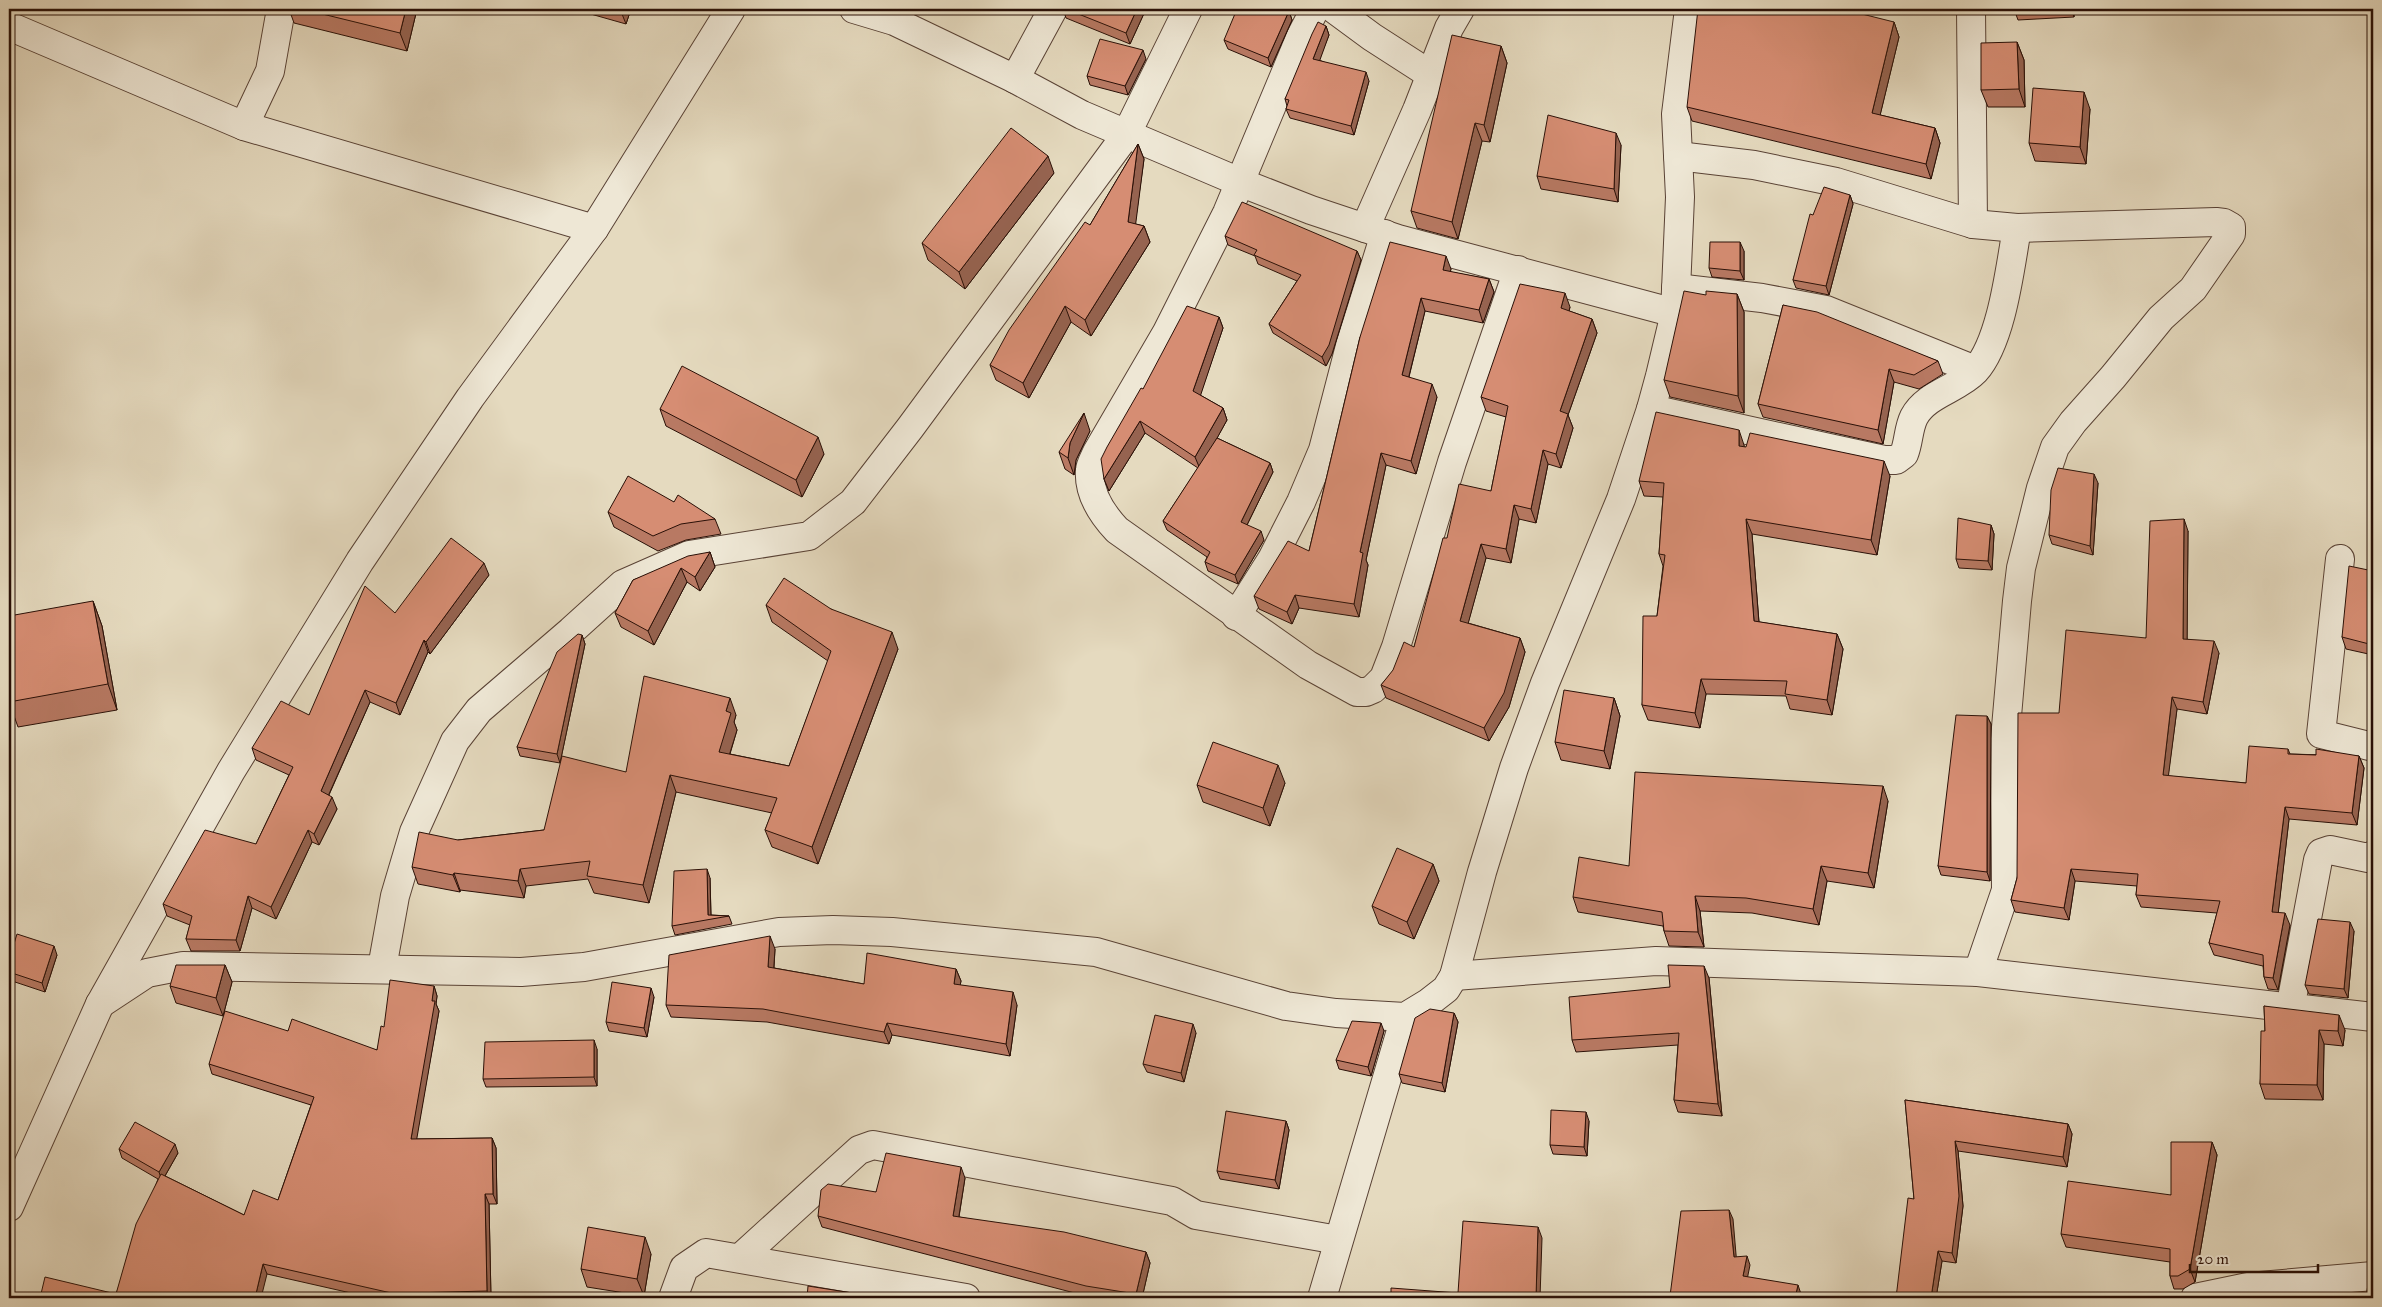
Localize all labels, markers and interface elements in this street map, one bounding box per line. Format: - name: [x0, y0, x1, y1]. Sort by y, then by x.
- scale bar: [2190, 1242, 2317, 1274]
- text: 20 m: [2197, 1250, 2229, 1268]

